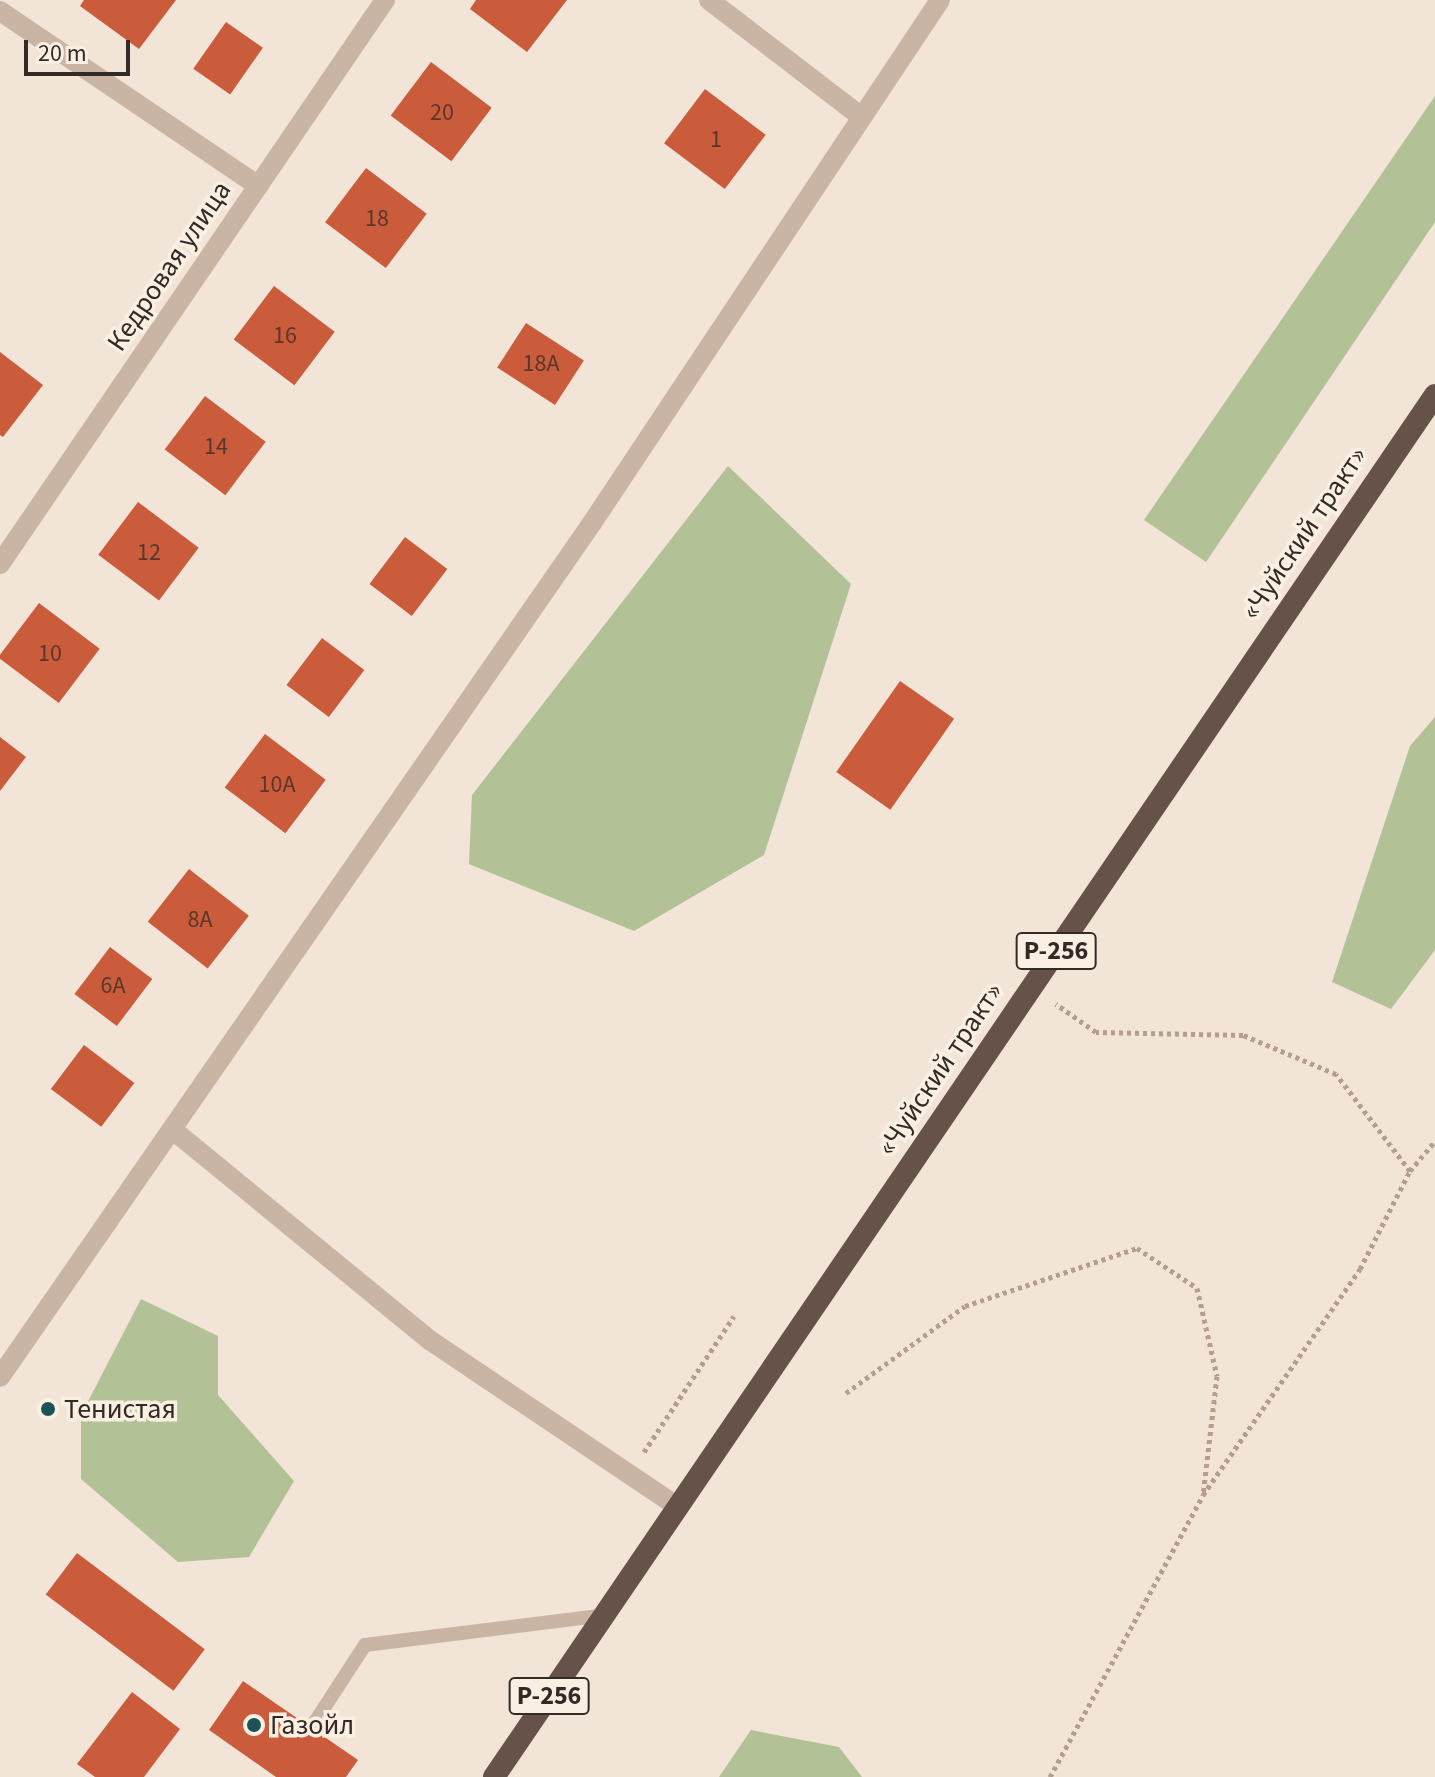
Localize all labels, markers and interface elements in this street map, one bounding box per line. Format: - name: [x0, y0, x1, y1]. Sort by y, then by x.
- scale bar: [28, 24, 134, 74]
- text: 20 m: [38, 36, 87, 71]
- house number: 20: [430, 99, 454, 127]
- house number: 1: [710, 126, 722, 154]
- street label: Кедровая улица: [100, 175, 238, 357]
- house number: 18: [365, 205, 389, 233]
- house number: 16: [273, 322, 297, 350]
- house number: 18А: [523, 350, 559, 378]
- house number: 14: [204, 433, 228, 461]
- street label: «Чуйский тракт»: [1234, 440, 1374, 626]
- house number: 12: [137, 539, 161, 567]
- house number: 10: [38, 640, 62, 668]
- house number: 10А: [259, 771, 295, 799]
- house number: 8А: [188, 906, 212, 934]
- road number: Р-256: [1014, 929, 1098, 973]
- house number: 6А: [101, 972, 125, 1000]
- street label: «Чуйский тракт»: [870, 976, 1010, 1162]
- place label: Тенистая: [64, 1392, 176, 1426]
- marker: Тенистая: [39, 1400, 57, 1418]
- road number: Р-256: [507, 1674, 591, 1718]
- place label: Газойл: [270, 1708, 354, 1742]
- marker: Газойл: [245, 1716, 263, 1734]

